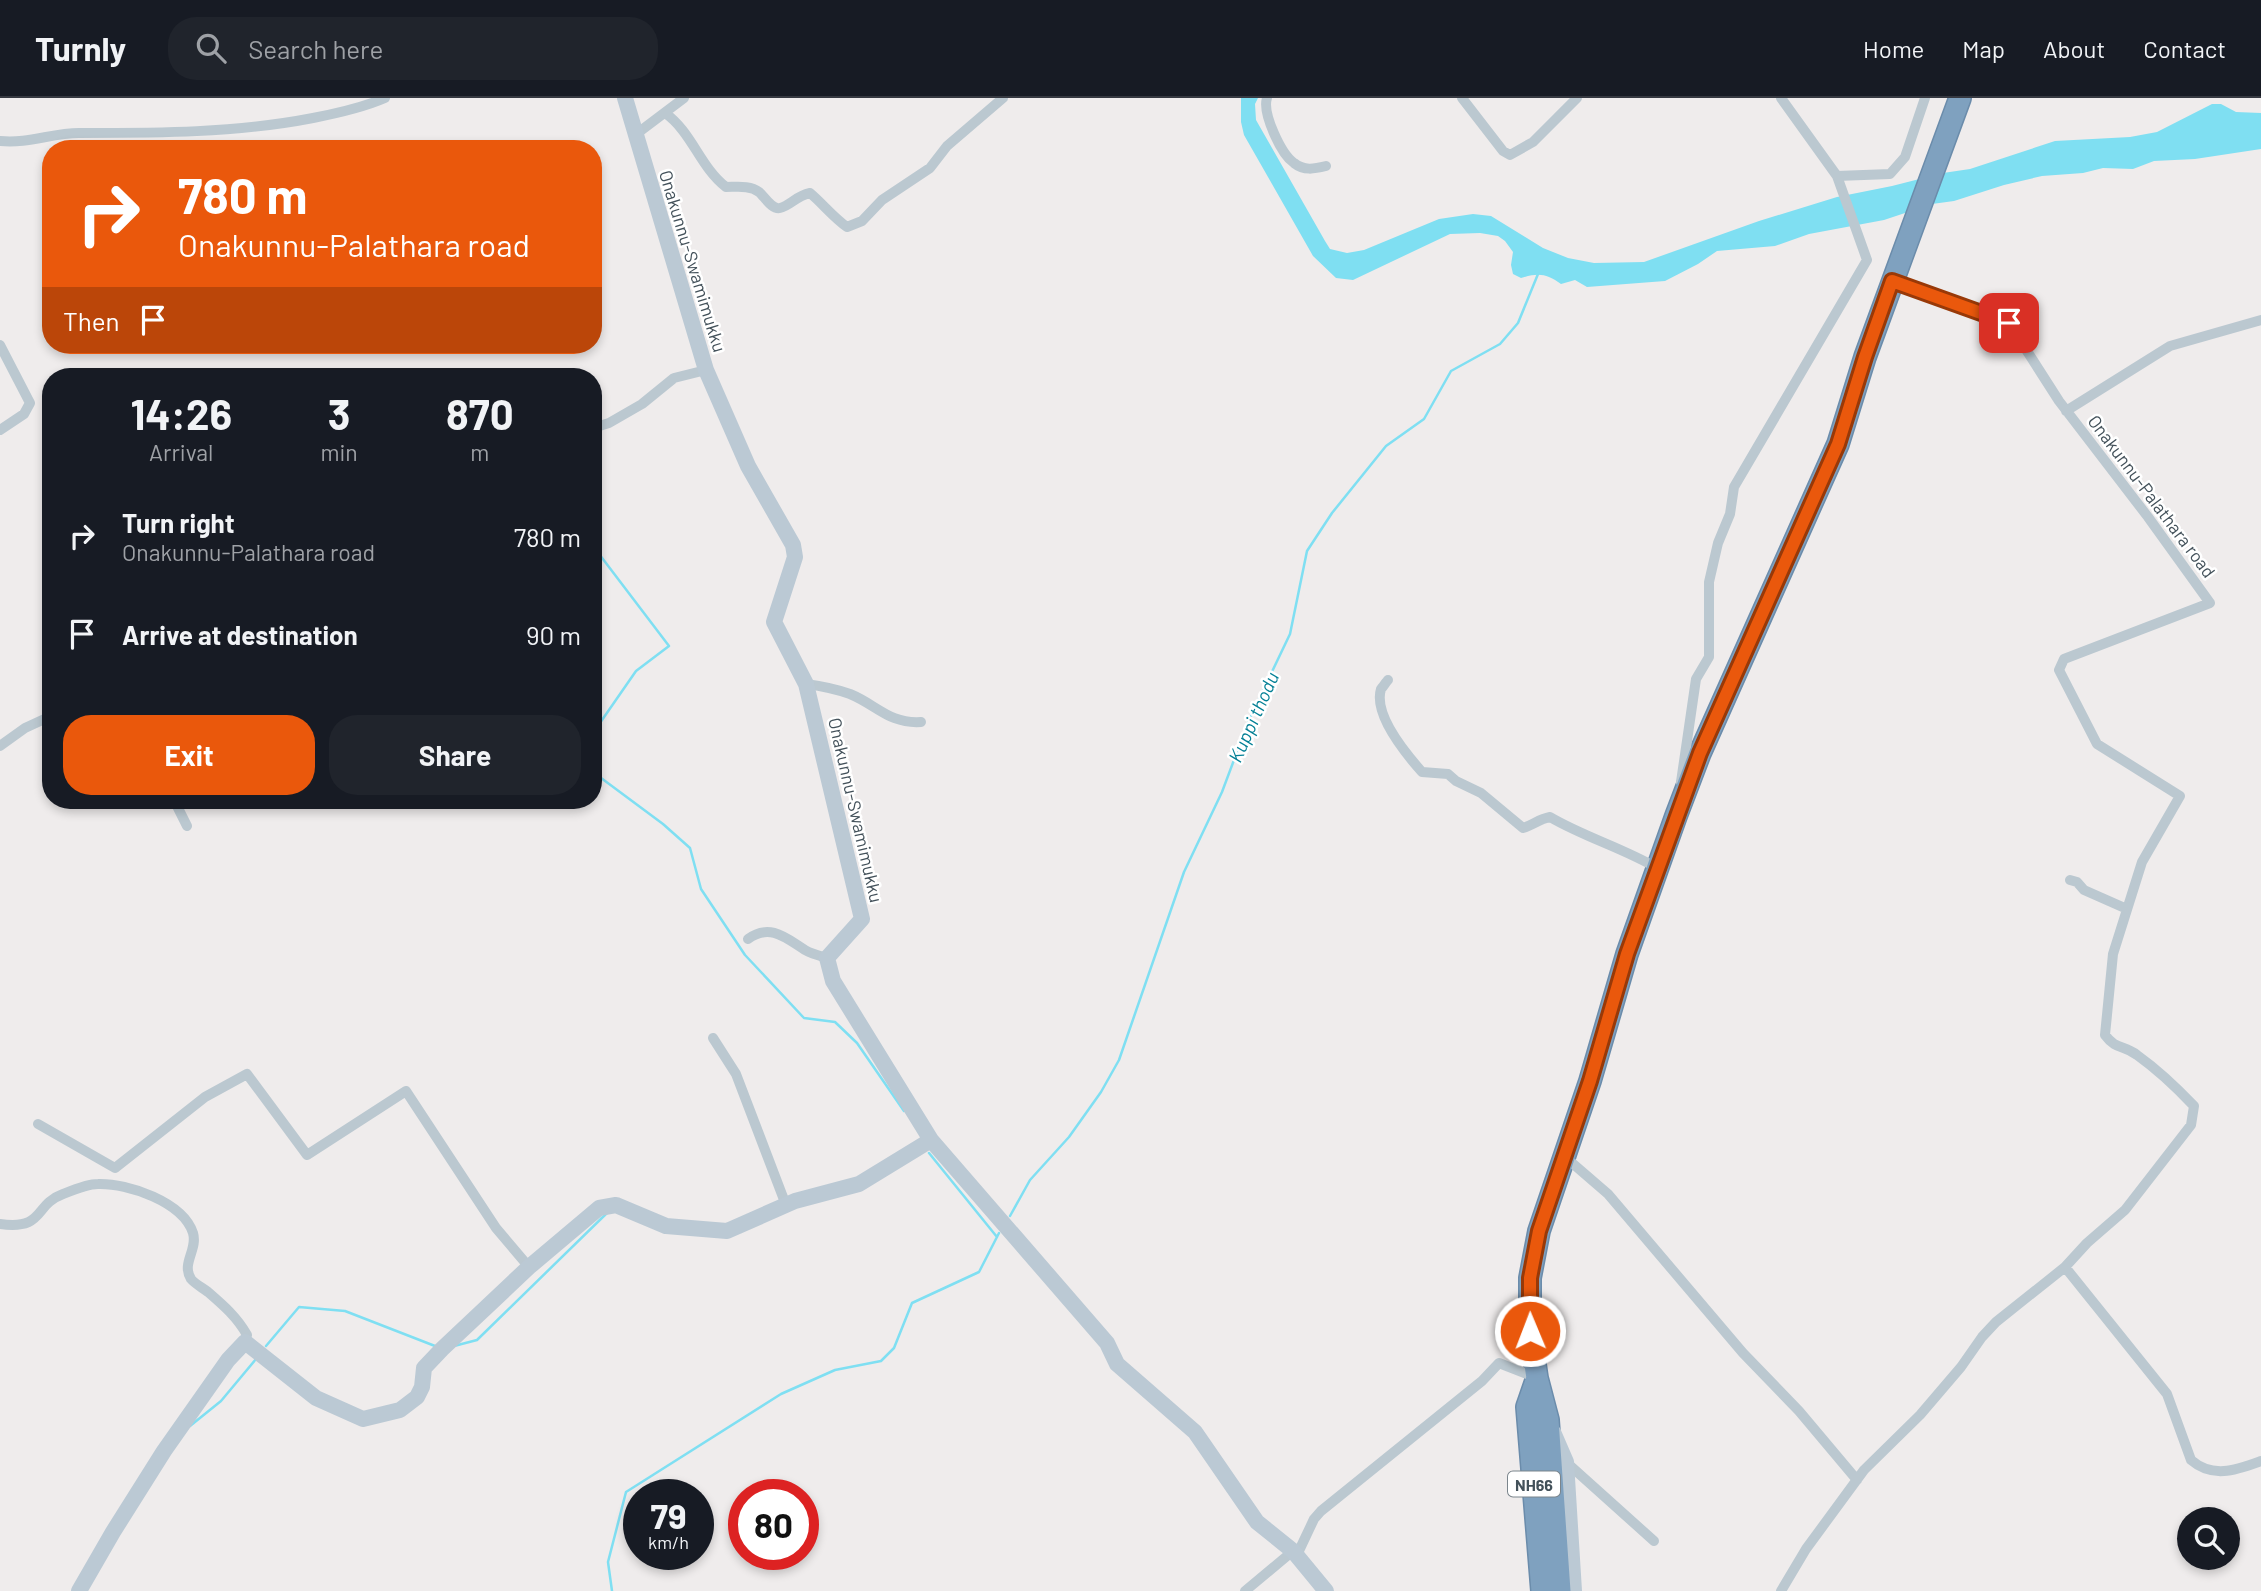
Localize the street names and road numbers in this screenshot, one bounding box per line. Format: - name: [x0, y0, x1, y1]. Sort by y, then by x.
- street label: Onakunnu-Swamimukku: [655, 167, 731, 355]
- street label: Onakunnu-Palathara road: [2084, 410, 2220, 582]
- street label: Onakunnu-Swamimukku: [824, 715, 888, 905]
- road number: NH66: [1508, 1472, 1560, 1496]

